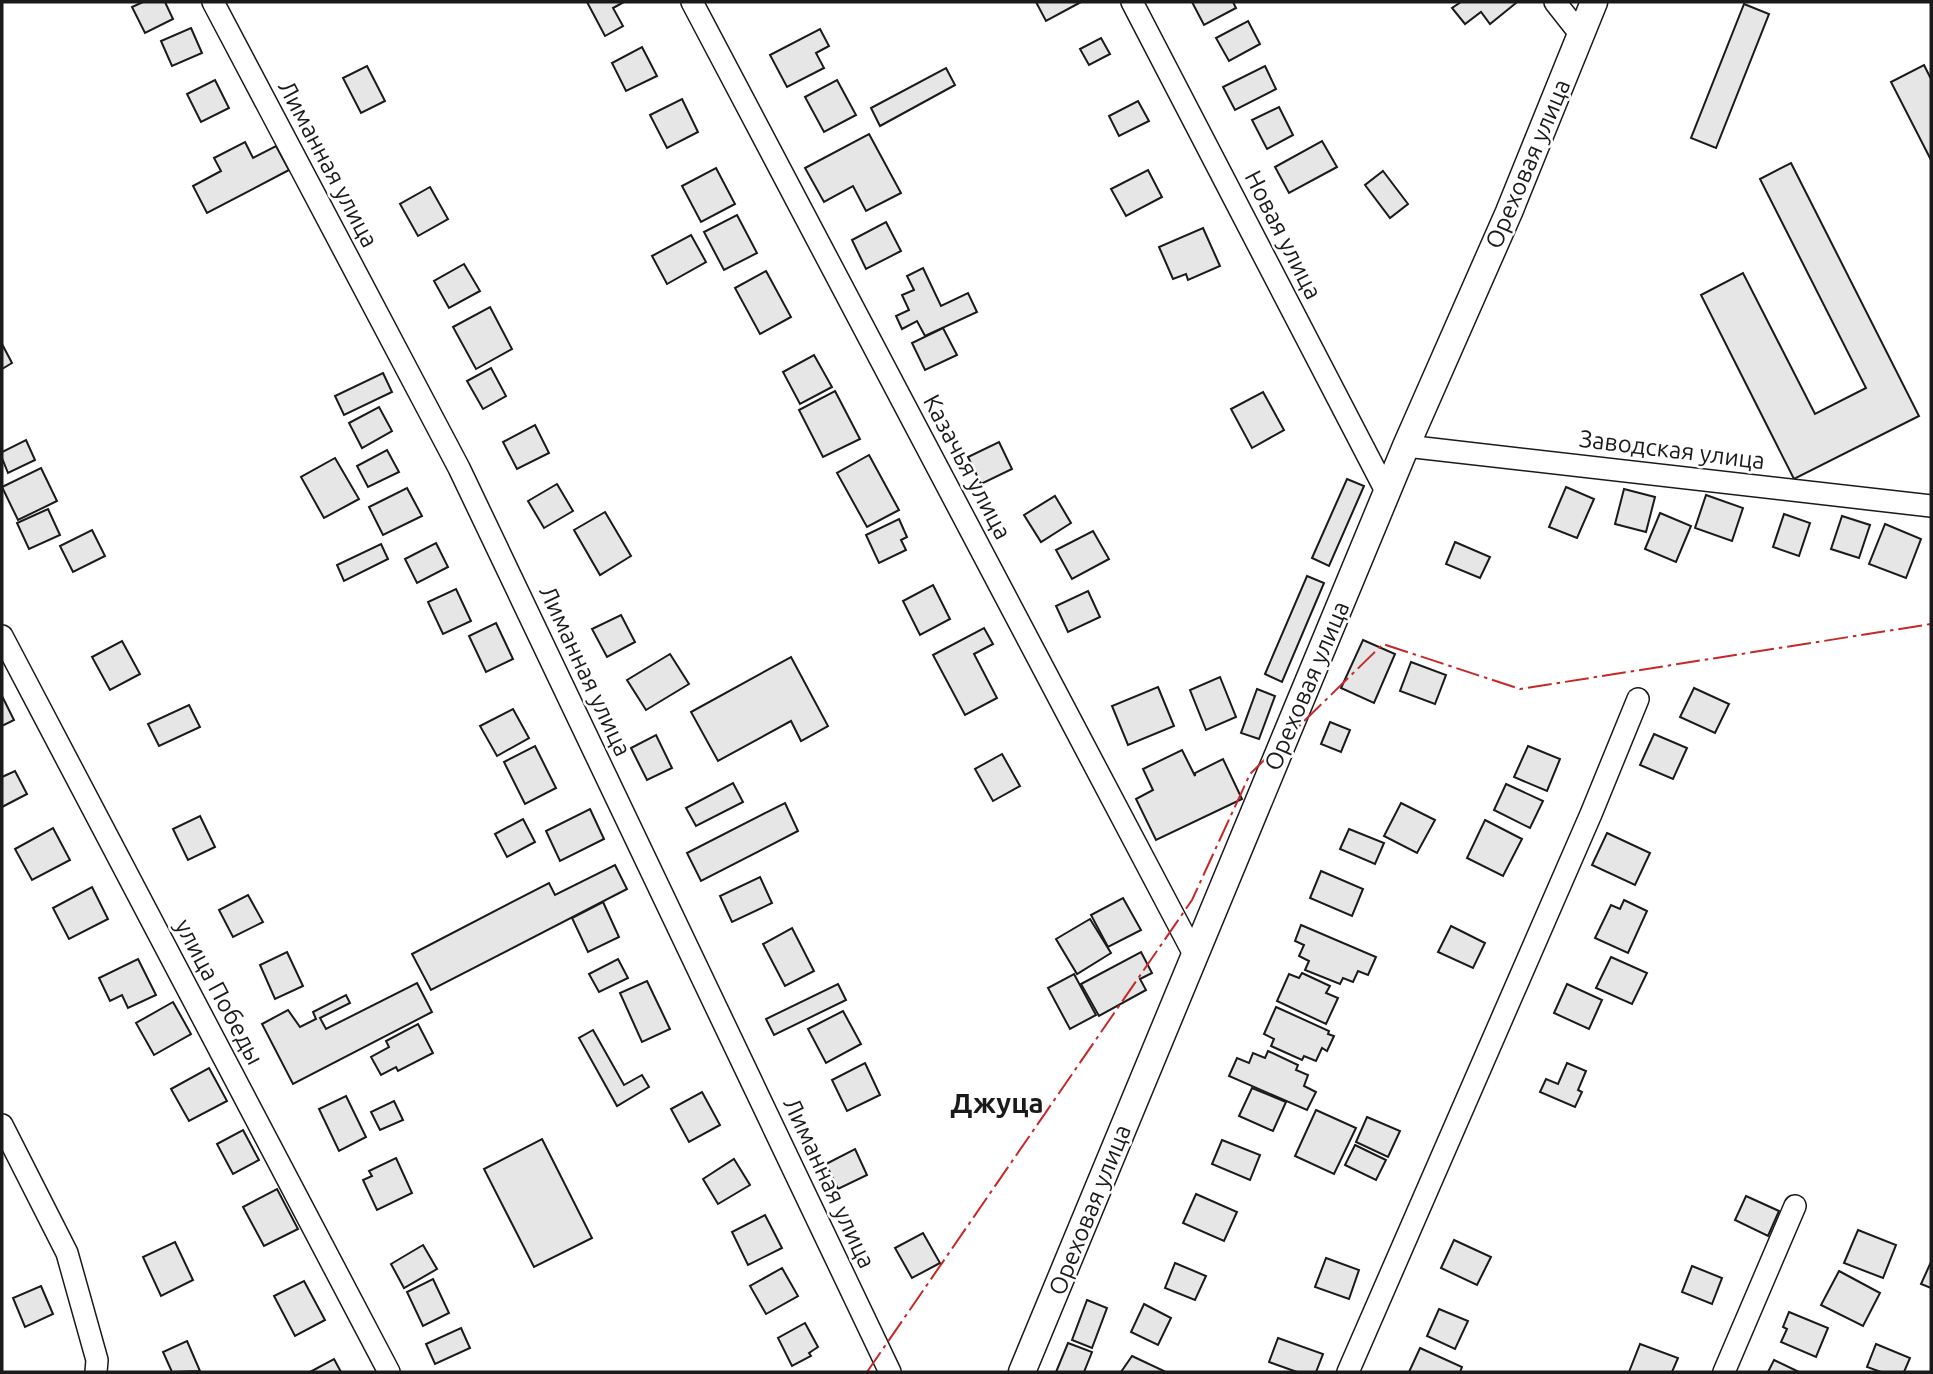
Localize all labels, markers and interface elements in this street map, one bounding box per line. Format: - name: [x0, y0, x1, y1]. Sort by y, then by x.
- street label: Ореховая улица: [1480, 75, 1575, 253]
- street label: Лиманная улица: [273, 76, 384, 252]
- street label: Новая улица: [1240, 166, 1327, 303]
- street label: Казачья улица: [918, 390, 1017, 544]
- street label: Заводская улица: [1578, 425, 1767, 474]
- street label: Лиманная улица: [534, 581, 637, 760]
- street label: Ореховая улица: [1259, 597, 1354, 775]
- street label: улица Победы: [170, 914, 269, 1069]
- district label: Джуца: [950, 1087, 1044, 1118]
- street label: Лиманная улица: [778, 1093, 881, 1272]
- street label: Ореховая улица: [1043, 1121, 1136, 1299]

